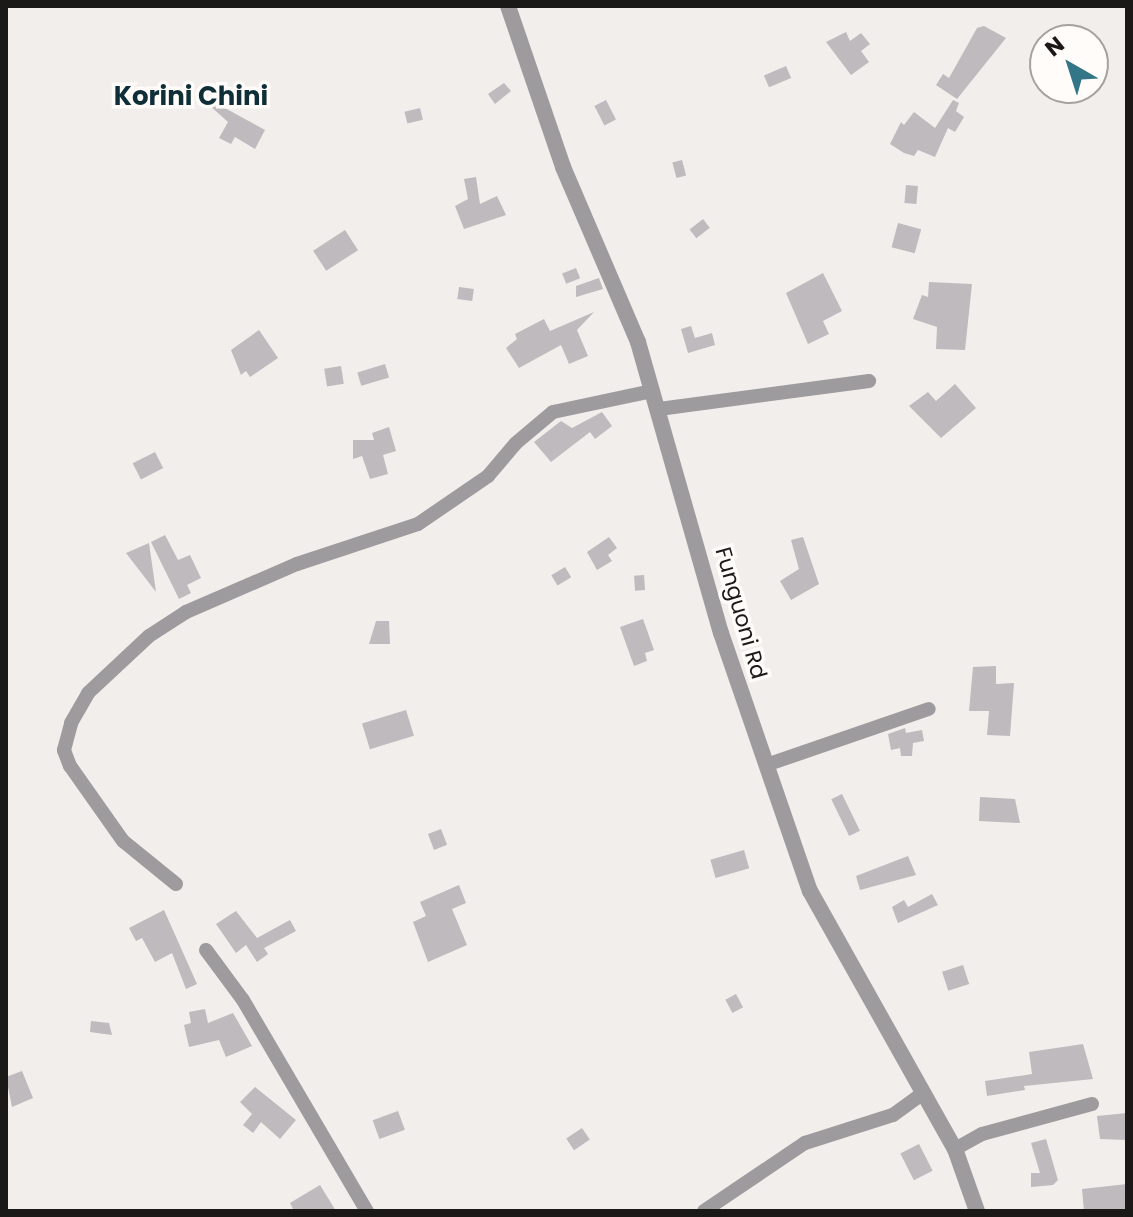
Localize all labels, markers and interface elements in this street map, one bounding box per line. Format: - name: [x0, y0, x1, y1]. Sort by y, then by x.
- north arrow: [1029, 24, 1109, 104]
- text: N: [1039, 29, 1071, 64]
- district label: Korini Chini: [114, 81, 268, 113]
- street label: Funguoni Rd: [710, 544, 772, 682]

